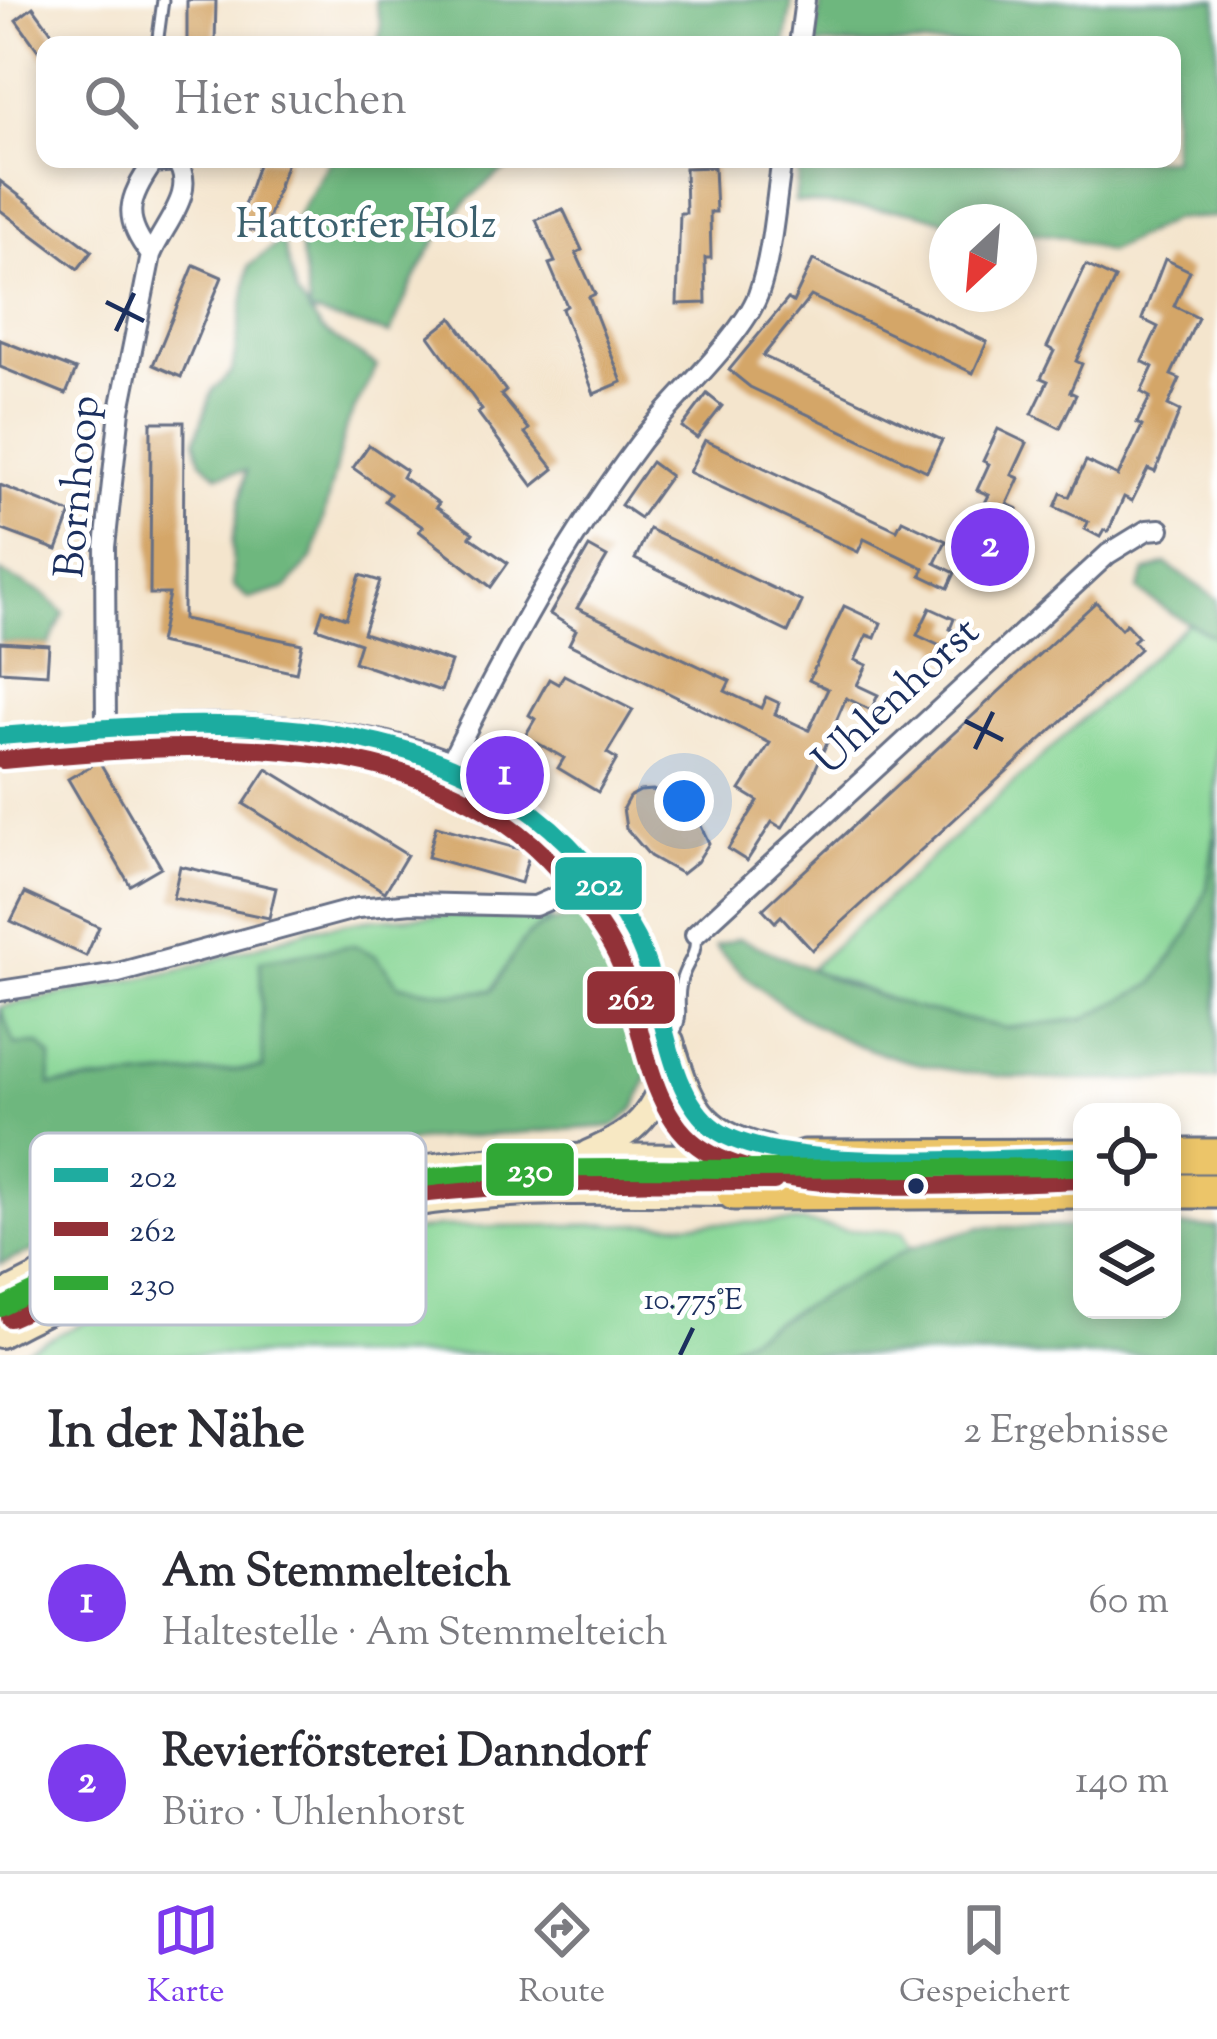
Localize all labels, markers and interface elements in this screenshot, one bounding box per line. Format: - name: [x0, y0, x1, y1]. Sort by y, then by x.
- search box: [36, 36, 1181, 168]
- icon: search: [78, 69, 144, 135]
- text: Hier suchen: [174, 70, 407, 135]
- park label: Hattorfer Holz: [235, 197, 497, 257]
- north arrow: [929, 204, 1037, 312]
- street label: Bornhoop: [42, 393, 118, 581]
- pin: 2: [951, 502, 1029, 592]
- street label: Uhlenhorst: [801, 605, 995, 791]
- pin: 1: [466, 730, 544, 820]
- your location: [654, 771, 714, 831]
- line badge: 202: [553, 855, 644, 912]
- text: 202: [575, 863, 624, 911]
- line badge: 262: [585, 969, 677, 1026]
- text: 262: [608, 977, 655, 1025]
- map controls: [1073, 1103, 1181, 1319]
- button: locate: [1073, 1103, 1181, 1211]
- legend: [30, 1133, 426, 1325]
- line badge: 230: [484, 1141, 576, 1198]
- text: 230: [507, 1149, 553, 1197]
- text: 202: [129, 1155, 177, 1203]
- unlabelled marker: [905, 1175, 927, 1197]
- text: 262: [129, 1209, 176, 1257]
- button: layers: [1073, 1211, 1181, 1319]
- text: 230: [129, 1263, 175, 1311]
- text: 10.775°E: [644, 1280, 742, 1323]
- text: In der Nähe: [48, 1397, 305, 1470]
- text: 2 Ergebnisse: [963, 1405, 1169, 1461]
- text: Am Stemmelteich: [162, 1542, 511, 1607]
- text: 1: [80, 1575, 94, 1631]
- text: 60 m: [1088, 1575, 1169, 1631]
- text: Haltestelle · Am Stemmelteich: [162, 1607, 668, 1663]
- text: Revierförsterei Danndorf: [162, 1722, 649, 1787]
- text: 2: [78, 1755, 96, 1811]
- text: 140 m: [1075, 1755, 1169, 1811]
- text: Büro · Uhlenhorst: [162, 1787, 465, 1843]
- tab: Karte: [147, 1897, 225, 2017]
- tab: Route: [519, 1897, 605, 2017]
- tab: Gespeichert: [899, 1897, 1070, 2017]

